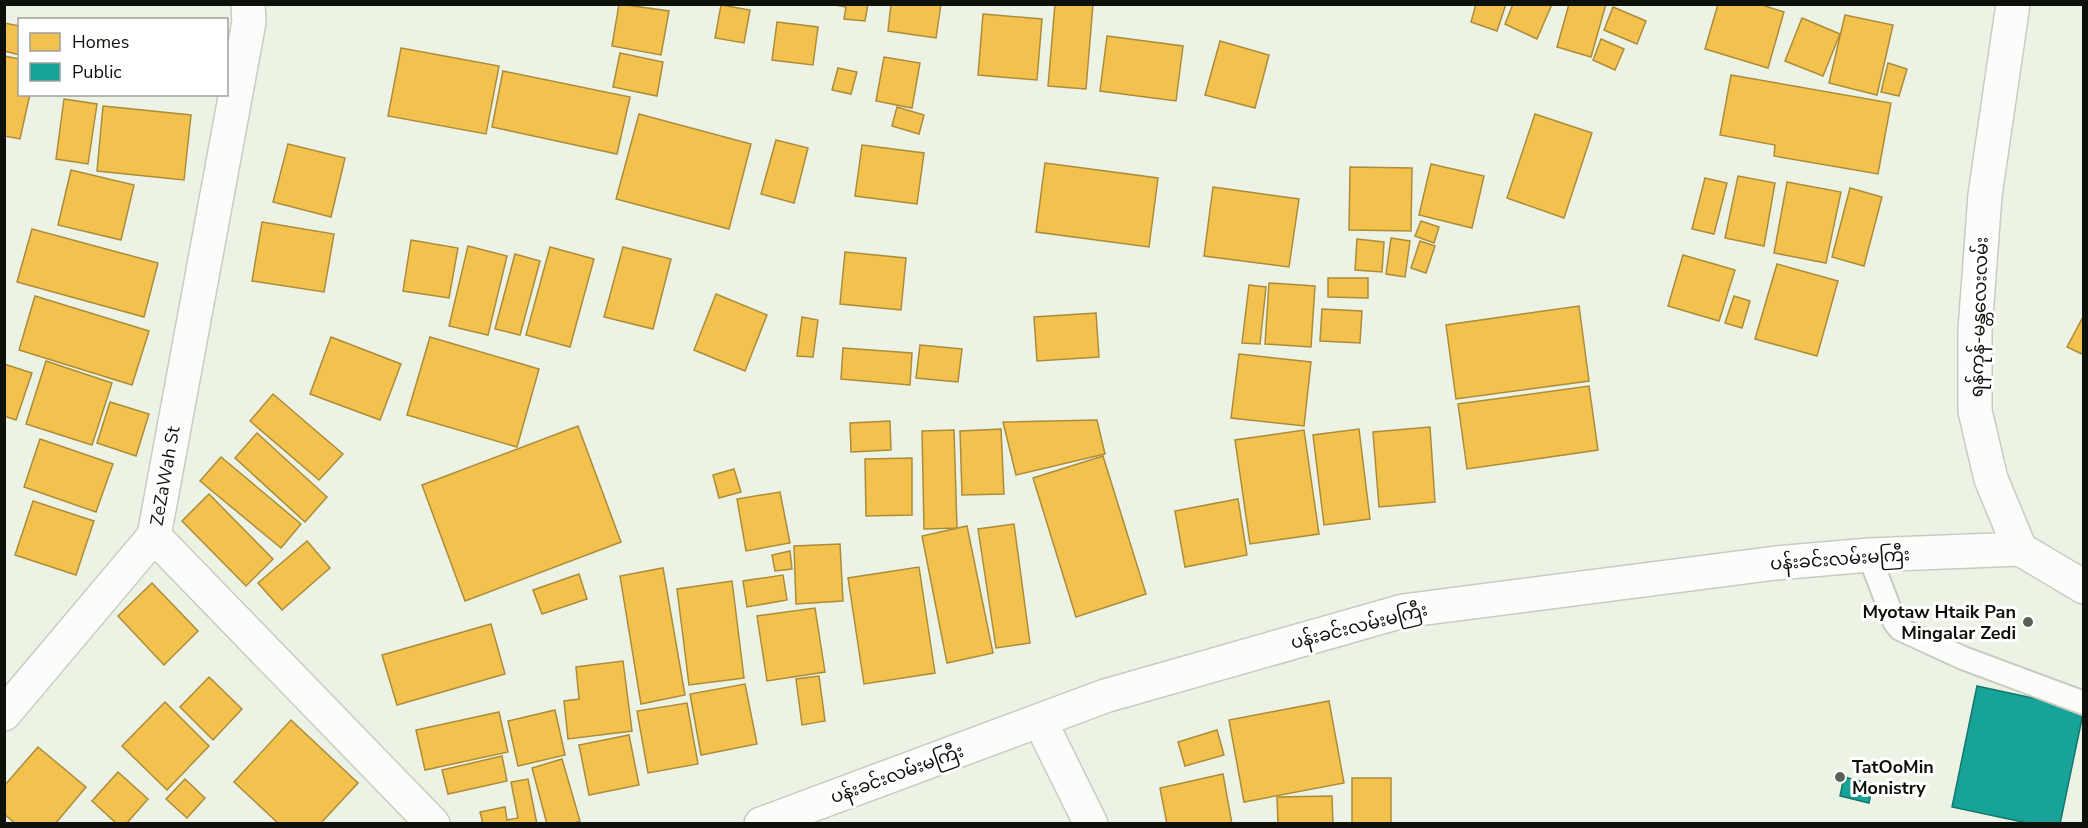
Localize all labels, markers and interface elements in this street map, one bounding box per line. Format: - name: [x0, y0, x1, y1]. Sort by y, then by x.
- legend: [18, 18, 228, 96]
- text: Homes: [72, 30, 129, 54]
- text: Public: [72, 60, 122, 84]
- street label: ရန်ကုန်-မန္တလေးလမ်း: [1963, 236, 1997, 398]
- street label: ZeZaWah St: [144, 424, 186, 528]
- street label: ပန်းခင်းလမ်းမကြီး: [1769, 540, 1911, 579]
- street label: ပန်းခင်းလမ်းမကြီး: [1288, 595, 1431, 658]
- place label: Myotaw Htaik Pan Mingalar Zedi: [1862, 600, 2016, 645]
- marker: Myotaw Htaik Pan Mingalar Zedi: [2021, 615, 2035, 629]
- street label: ပန်းခင်းလမ်းမကြီး: [826, 737, 968, 812]
- place label: TatOoMin Monistry: [1852, 755, 1934, 800]
- marker: TatOoMin Monistry: [1833, 770, 1847, 784]

